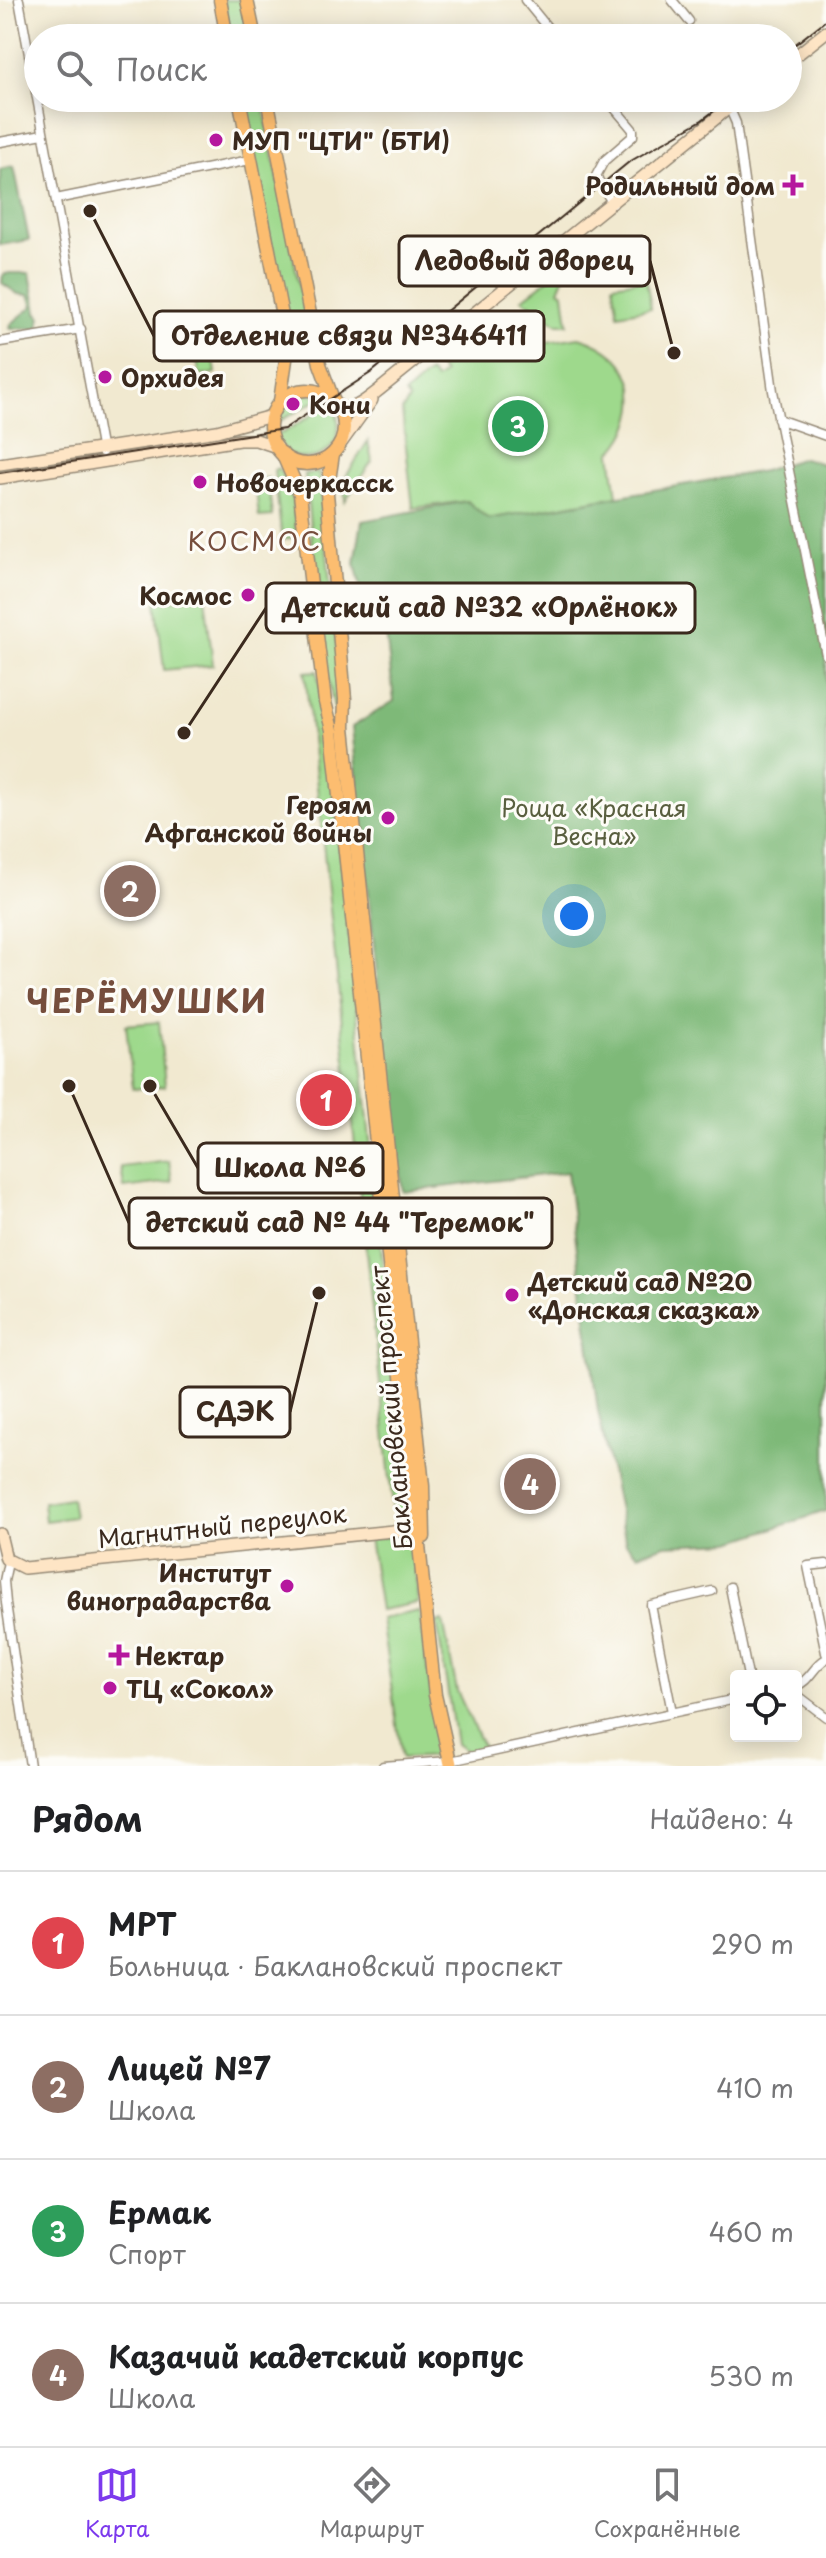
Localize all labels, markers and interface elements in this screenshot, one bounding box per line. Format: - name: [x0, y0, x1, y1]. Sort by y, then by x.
- search box: [24, 24, 802, 112]
- icon: search: [52, 46, 96, 90]
- text: Поиск: [116, 46, 207, 91]
- place label: МУП "ЦТИ" (БТИ): [232, 122, 450, 158]
- marker: МУП "ЦТИ" (БТИ): [207, 131, 225, 149]
- place label: Родильный дом: [585, 167, 775, 203]
- marker: Родильный дом: [782, 174, 804, 196]
- callout: Ледовый дворец: [399, 236, 650, 286]
- text: Ледовый дворец: [415, 240, 634, 279]
- callout: Отделение связи №346411: [154, 311, 544, 361]
- text: Отделение связи №346411: [171, 315, 527, 354]
- place label: Орхидея: [121, 359, 224, 395]
- marker: Орхидея: [96, 368, 114, 386]
- place label: Кони: [309, 386, 371, 422]
- marker: Кони: [284, 395, 302, 413]
- pin: 3: [492, 396, 544, 456]
- place label: Новочеркасск: [216, 464, 394, 500]
- marker: Новочеркасск: [191, 473, 209, 491]
- district label: КОСМОС: [188, 521, 322, 560]
- place label: Космос: [139, 577, 232, 613]
- callout: Детский сад №32 «Орлёнок»: [266, 583, 695, 633]
- marker: Космос: [239, 586, 257, 604]
- text: Детский сад №32 «Орлёнок»: [281, 587, 678, 626]
- place label: Героям Афганской войны: [145, 786, 372, 850]
- park label: Роща «Красная Весна»: [501, 789, 687, 853]
- marker: Героям Афганской войны: [379, 809, 397, 827]
- pin: 2: [104, 861, 156, 921]
- your location: [554, 896, 594, 936]
- district label: ЧЕРЁМУШКИ: [26, 976, 268, 1024]
- pin: 1: [300, 1070, 352, 1130]
- callout: Школа №6: [198, 1143, 383, 1193]
- text: Школа №6: [214, 1147, 366, 1186]
- callout: детский сад № 44 "Теремок": [129, 1198, 552, 1248]
- text: детский сад № 44 "Теремок": [145, 1202, 535, 1241]
- place label: Детский сад №20 «Донская сказка»: [527, 1263, 760, 1327]
- street label: Баклановский проспект: [360, 1264, 420, 1552]
- marker: Детский сад №20 «Донская сказка»: [503, 1286, 521, 1304]
- callout: СДЭК: [180, 1387, 290, 1437]
- text: СДЭК: [196, 1391, 274, 1430]
- pin: 4: [504, 1454, 556, 1514]
- street label: Магнитный переулок: [96, 1494, 349, 1556]
- place label: Институт виноградарства: [67, 1554, 272, 1618]
- marker: Институт виноградарства: [278, 1577, 296, 1595]
- place label: Нектар: [135, 1637, 224, 1673]
- marker: Нектар: [110, 1646, 128, 1664]
- place label: ТЦ «Сокол»: [126, 1670, 274, 1706]
- map controls: [730, 1670, 802, 1742]
- button: locate: [730, 1670, 802, 1742]
- marker: ТЦ «Сокол»: [101, 1679, 119, 1697]
- text: Рядом: [32, 1792, 143, 1844]
- text: Найдено: 4: [649, 1799, 794, 1838]
- text: МРТ: [108, 1901, 176, 1946]
- text: 1: [52, 1924, 64, 1963]
- text: 290 m: [711, 1924, 794, 1963]
- text: Больница · Баклановский проспект: [108, 1946, 562, 1985]
- text: Лицей №7: [108, 2045, 270, 2090]
- text: 2: [49, 2068, 67, 2107]
- text: 410 m: [716, 2068, 794, 2107]
- text: Школа: [108, 2090, 195, 2129]
- text: Ермак: [108, 2189, 211, 2234]
- text: 3: [49, 2212, 67, 2251]
- text: 460 m: [709, 2212, 794, 2251]
- text: Спорт: [108, 2234, 186, 2273]
- text: Казачий кадетский корпус: [108, 2333, 524, 2378]
- text: 4: [49, 2356, 67, 2395]
- text: 530 m: [708, 2356, 794, 2395]
- text: Школа: [108, 2378, 195, 2417]
- tab: Карта: [85, 2463, 150, 2544]
- tab: Маршрут: [320, 2463, 424, 2544]
- tab: Сохранённые: [594, 2463, 741, 2544]

